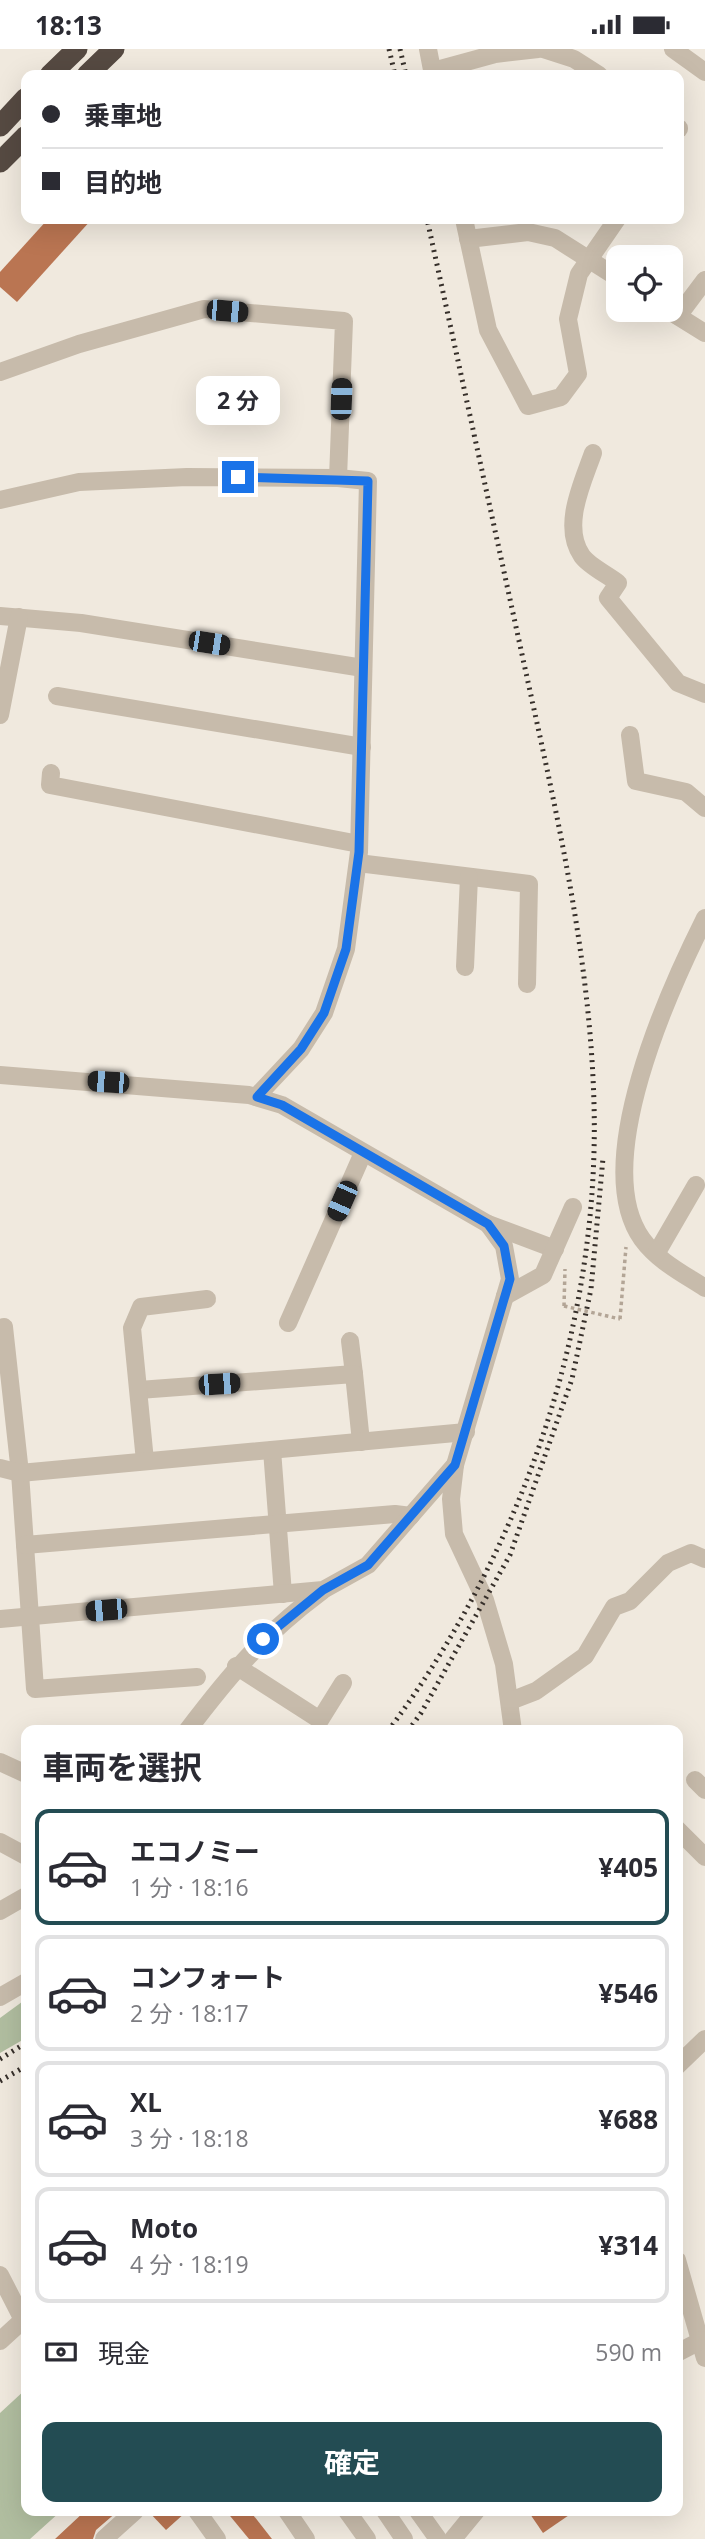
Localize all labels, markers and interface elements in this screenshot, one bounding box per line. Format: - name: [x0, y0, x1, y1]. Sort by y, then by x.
- text: 18:13: [35, 7, 102, 43]
- text: 乗車地: [84, 97, 162, 133]
- text: 目的地: [84, 164, 162, 200]
- map controls: [606, 245, 683, 322]
- button: locate: [606, 245, 683, 322]
- car: [206, 299, 249, 323]
- callout: 2 分: [196, 375, 280, 425]
- car: [330, 378, 353, 420]
- text: 2 分: [217, 384, 259, 416]
- route end: [222, 461, 254, 493]
- car: [187, 629, 232, 657]
- car: [87, 1070, 130, 1094]
- car: [324, 1178, 361, 1224]
- car: [198, 1372, 241, 1396]
- car: [85, 1598, 128, 1622]
- route start: [247, 1623, 279, 1655]
- text: 車両を選択: [42, 1745, 202, 1788]
- text: エコノミー: [130, 1833, 260, 1869]
- icon: car: [46, 1836, 109, 1899]
- text: ¥405: [599, 1849, 658, 1885]
- text: 1 分 · 18:16: [130, 1871, 249, 1903]
- text: コンフォート: [130, 1959, 285, 1995]
- icon: car: [46, 1962, 109, 2025]
- text: ¥546: [599, 1975, 658, 2011]
- text: 2 分 · 18:17: [130, 1997, 249, 2029]
- text: XL: [130, 2084, 162, 2120]
- icon: car: [46, 2088, 109, 2151]
- text: ¥688: [599, 2101, 658, 2137]
- text: 3 分 · 18:18: [130, 2122, 249, 2154]
- text: Moto: [130, 2210, 198, 2246]
- icon: car: [46, 2214, 109, 2277]
- text: ¥314: [599, 2227, 658, 2263]
- text: 4 分 · 18:19: [130, 2248, 249, 2280]
- icon: cash: [42, 2333, 80, 2371]
- text: 現金: [98, 2335, 150, 2371]
- text: 590 m: [595, 2336, 662, 2368]
- button: 確定: [42, 2422, 662, 2502]

